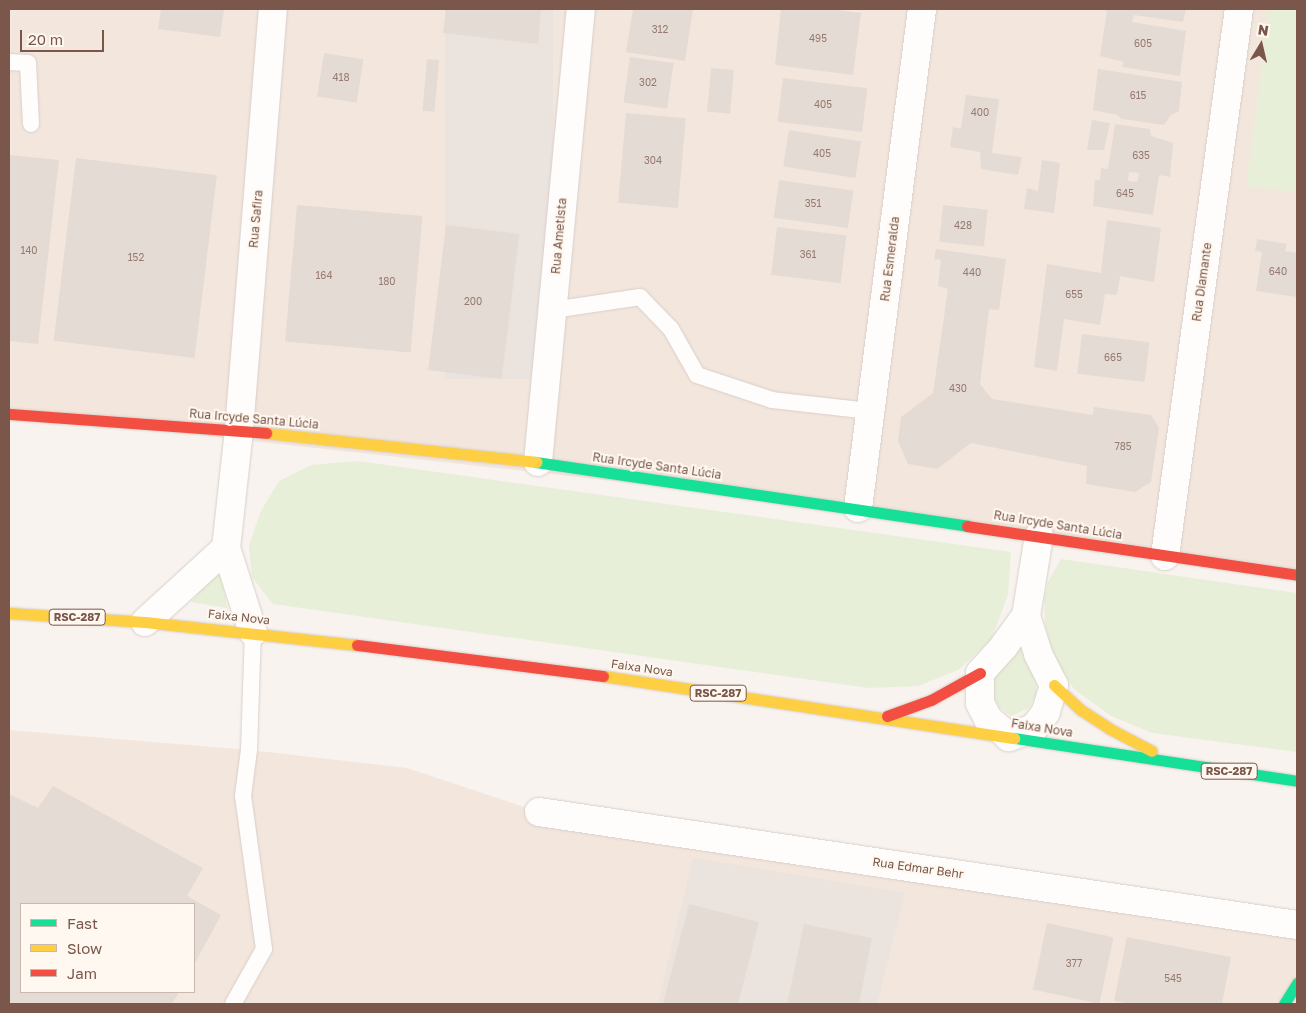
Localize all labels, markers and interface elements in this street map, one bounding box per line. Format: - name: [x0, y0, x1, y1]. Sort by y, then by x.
- scale bar: [22, 20, 106, 52]
- north arrow: [1236, 20, 1286, 70]
- text: N: [1257, 20, 1270, 39]
- house number: 312: [652, 24, 668, 36]
- text: 20 m: [28, 30, 63, 48]
- house number: 495: [809, 33, 827, 45]
- house number: 605: [1134, 38, 1152, 50]
- house number: 418: [332, 72, 350, 84]
- house number: 302: [639, 77, 657, 89]
- house number: 615: [1130, 90, 1146, 102]
- house number: 405: [814, 99, 832, 111]
- house number: 400: [971, 107, 989, 119]
- house number: 405: [813, 148, 831, 160]
- house number: 635: [1132, 150, 1150, 162]
- house number: 304: [644, 155, 662, 167]
- house number: 645: [1116, 188, 1134, 200]
- street label: Rua Safira: [246, 189, 266, 249]
- street label: Rua Ametista: [548, 197, 570, 275]
- house number: 351: [805, 198, 821, 210]
- street label: Rua Esmeralda: [878, 216, 902, 302]
- house number: 428: [954, 220, 972, 232]
- street label: Rua Diamante: [1189, 241, 1215, 323]
- house number: 140: [20, 245, 38, 257]
- house number: 361: [800, 249, 816, 261]
- house number: 152: [128, 252, 144, 264]
- house number: 640: [1269, 266, 1287, 278]
- house number: 440: [963, 267, 981, 279]
- house number: 164: [316, 270, 332, 282]
- house number: 180: [378, 276, 396, 288]
- house number: 655: [1065, 289, 1083, 301]
- house number: 200: [464, 296, 482, 308]
- house number: 665: [1104, 352, 1122, 364]
- house number: 430: [949, 383, 967, 395]
- street label: Rua Ircyde Santa Lúcia: [189, 406, 319, 432]
- house number: 785: [1114, 441, 1132, 453]
- street label: Rua Ircyde Santa Lúcia: [592, 450, 722, 482]
- street label: Rua Ircyde Santa Lúcia: [993, 508, 1123, 542]
- street label: Faixa Nova: [207, 607, 271, 627]
- road number: RSC-287: [48, 608, 106, 626]
- street label: Faixa Nova: [610, 657, 674, 679]
- road number: RSC-287: [689, 684, 747, 701]
- street label: Faixa Nova: [1010, 716, 1074, 740]
- road number: RSC-287: [1200, 762, 1258, 779]
- street label: Rua Edmar Behr: [872, 854, 964, 882]
- legend: [20, 903, 195, 993]
- text: Fast: [67, 914, 98, 932]
- text: Slow: [67, 939, 102, 957]
- house number: 377: [1066, 958, 1082, 970]
- text: Jam: [67, 964, 97, 982]
- house number: 545: [1164, 973, 1182, 985]

